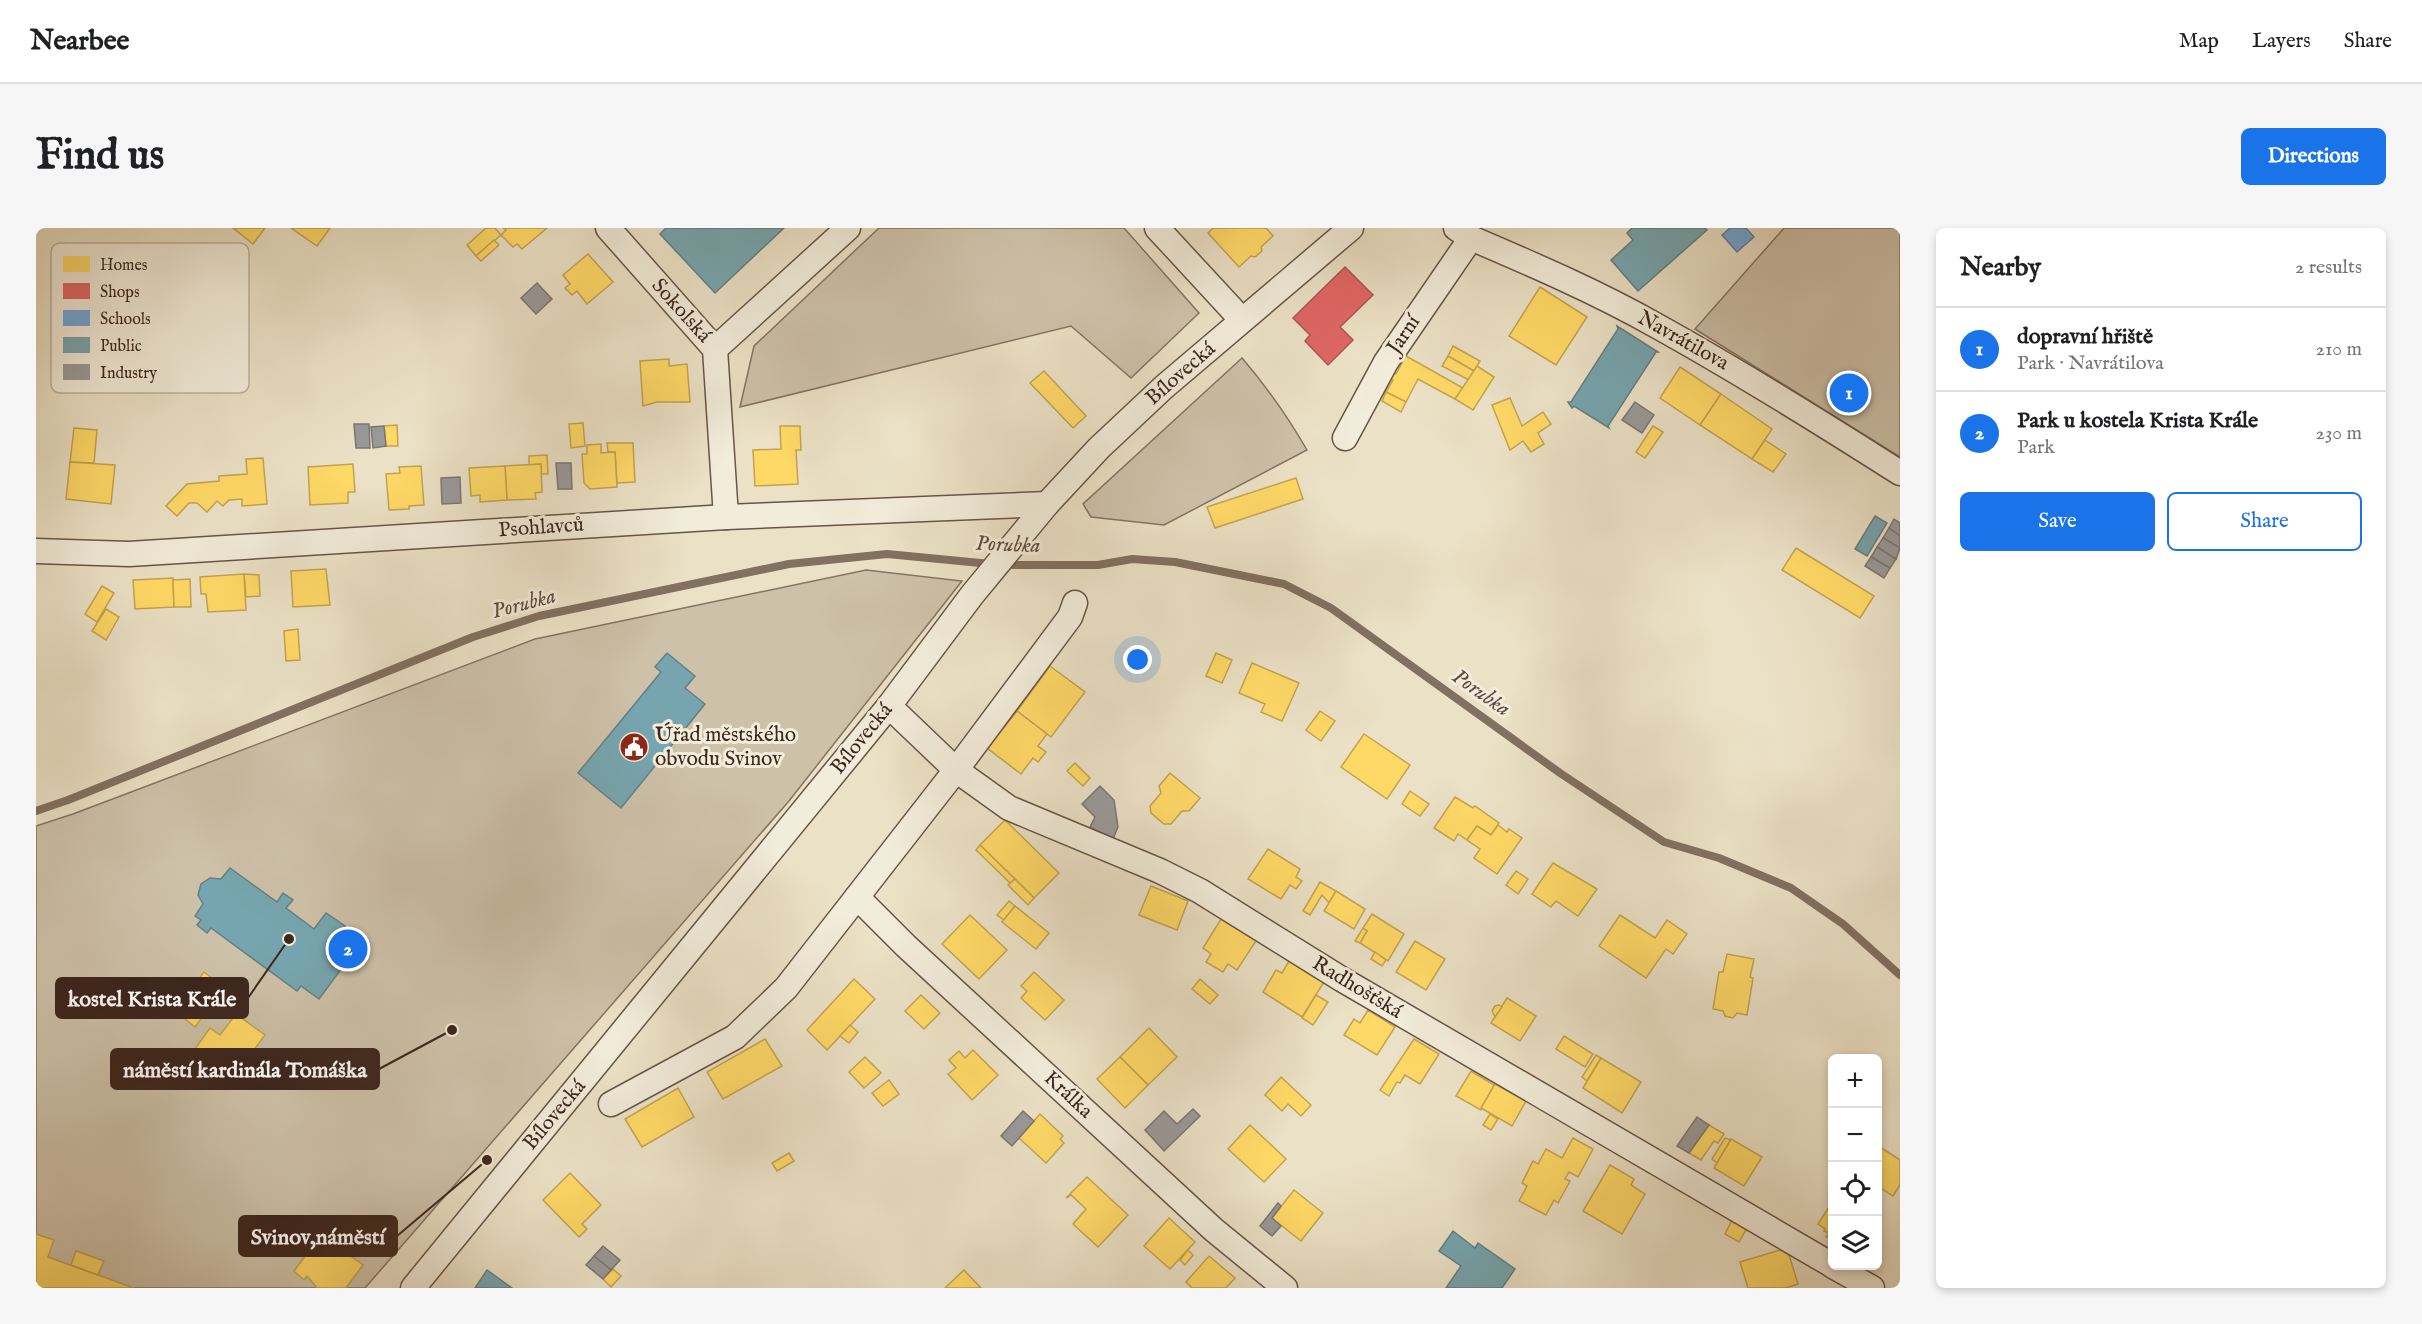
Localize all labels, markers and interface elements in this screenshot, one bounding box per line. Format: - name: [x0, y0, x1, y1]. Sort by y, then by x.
- text: Nearbee: [30, 24, 129, 59]
- text: Map: [2179, 28, 2219, 55]
- text: Layers: [2252, 28, 2311, 55]
- text: Share: [2344, 28, 2392, 55]
- button: Directions: [2241, 128, 2386, 185]
- text: Find us: [36, 130, 164, 183]
- legend: [51, 243, 249, 393]
- text: Nearby: [1960, 251, 2041, 284]
- text: 2 results: [2295, 255, 2362, 280]
- text: Homes: [100, 256, 148, 276]
- street label: Sokolská: [645, 273, 718, 350]
- text: Shops: [100, 283, 140, 303]
- street label: Navrátilova: [1633, 305, 1734, 378]
- street label: Jarní: [1380, 309, 1428, 361]
- text: Schools: [100, 310, 151, 330]
- text: dopravní hřiště: [2017, 323, 2153, 351]
- street label: Bílovecká: [1140, 336, 1222, 412]
- text: Public: [100, 337, 142, 357]
- text: 1: [1976, 337, 1983, 362]
- text: 210 m: [2316, 337, 2362, 362]
- text: Park · Navrátilova: [2017, 351, 2164, 376]
- text: Industry: [100, 364, 157, 384]
- pin: 1: [1830, 370, 1868, 416]
- text: Park u kostela Krista Krále: [2017, 407, 2258, 435]
- text: 2: [1975, 421, 1984, 446]
- text: 230 m: [2316, 421, 2362, 446]
- text: Park: [2017, 435, 2055, 460]
- button: Save: [1960, 492, 2155, 551]
- button: Share: [2167, 492, 2362, 551]
- street label: Psohlavců: [497, 512, 585, 544]
- water label: Porubka: [975, 530, 1041, 560]
- water label: Porubka: [489, 582, 559, 626]
- your location: [1123, 645, 1152, 674]
- water label: Porubka: [1446, 663, 1516, 723]
- street label: Bílovecká: [825, 697, 900, 780]
- place label: Úřad městského obvodu Svinov: [655, 722, 796, 773]
- public building icon: Úřad městského obvodu Svinov: [618, 731, 650, 763]
- pin: 2: [328, 926, 368, 972]
- street label: Radhošťská: [1307, 950, 1408, 1026]
- callout: kostel Krista Krále: [56, 978, 248, 1018]
- text: kostel Krista Krále: [67, 986, 236, 1014]
- callout: náměstí kardinála Tomáška: [111, 1049, 379, 1089]
- map controls: [1828, 1054, 1882, 1270]
- button: +: [1828, 1054, 1882, 1108]
- text: náměstí kardinála Tomáška: [123, 1057, 368, 1085]
- street label: Králka: [1038, 1065, 1099, 1125]
- street label: Bílovecká: [518, 1073, 593, 1156]
- button: −: [1828, 1108, 1882, 1162]
- button: locate: [1828, 1162, 1882, 1216]
- callout: Svinov,náměstí: [239, 1216, 397, 1256]
- button: layers: [1828, 1216, 1882, 1270]
- text: Svinov,náměstí: [251, 1224, 387, 1252]

